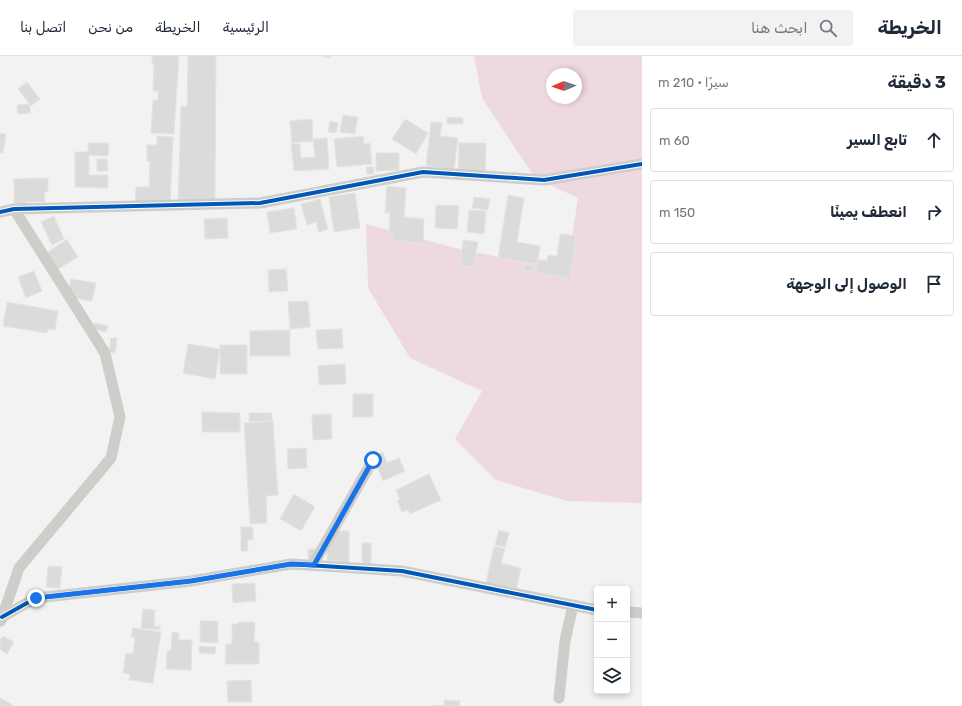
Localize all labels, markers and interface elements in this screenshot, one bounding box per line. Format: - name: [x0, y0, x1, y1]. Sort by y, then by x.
- search box: [573, 10, 853, 46]
- text: الخريطة: [877, 16, 942, 39]
- icon: search: [817, 17, 839, 39]
- text: اتصل بنا: [20, 19, 66, 36]
- text: من نحن: [88, 19, 133, 36]
- text: الخريطة: [155, 19, 200, 36]
- text: الرئيسية: [222, 19, 269, 36]
- text: ابحث هنا: [751, 19, 807, 37]
- north arrow: [546, 68, 582, 104]
- text: 3 دقيقة: [887, 72, 946, 92]
- text: سيرًا · 210 m: [658, 75, 729, 90]
- icon: ahead: [923, 129, 945, 151]
- text: تابع السير: [847, 131, 907, 149]
- text: 60 m: [659, 133, 690, 148]
- icon: right: [923, 201, 945, 223]
- text: انعطف يمينًا: [830, 203, 907, 221]
- text: 150 m: [659, 205, 695, 220]
- icon: arrive: [923, 273, 945, 295]
- text: الوصول إلى الوجهة: [786, 275, 907, 293]
- route start: [364, 451, 382, 469]
- map controls: [594, 586, 630, 694]
- button: +: [594, 586, 630, 622]
- route end: [27, 589, 45, 607]
- button: −: [594, 622, 630, 658]
- button: layers: [594, 658, 630, 694]

